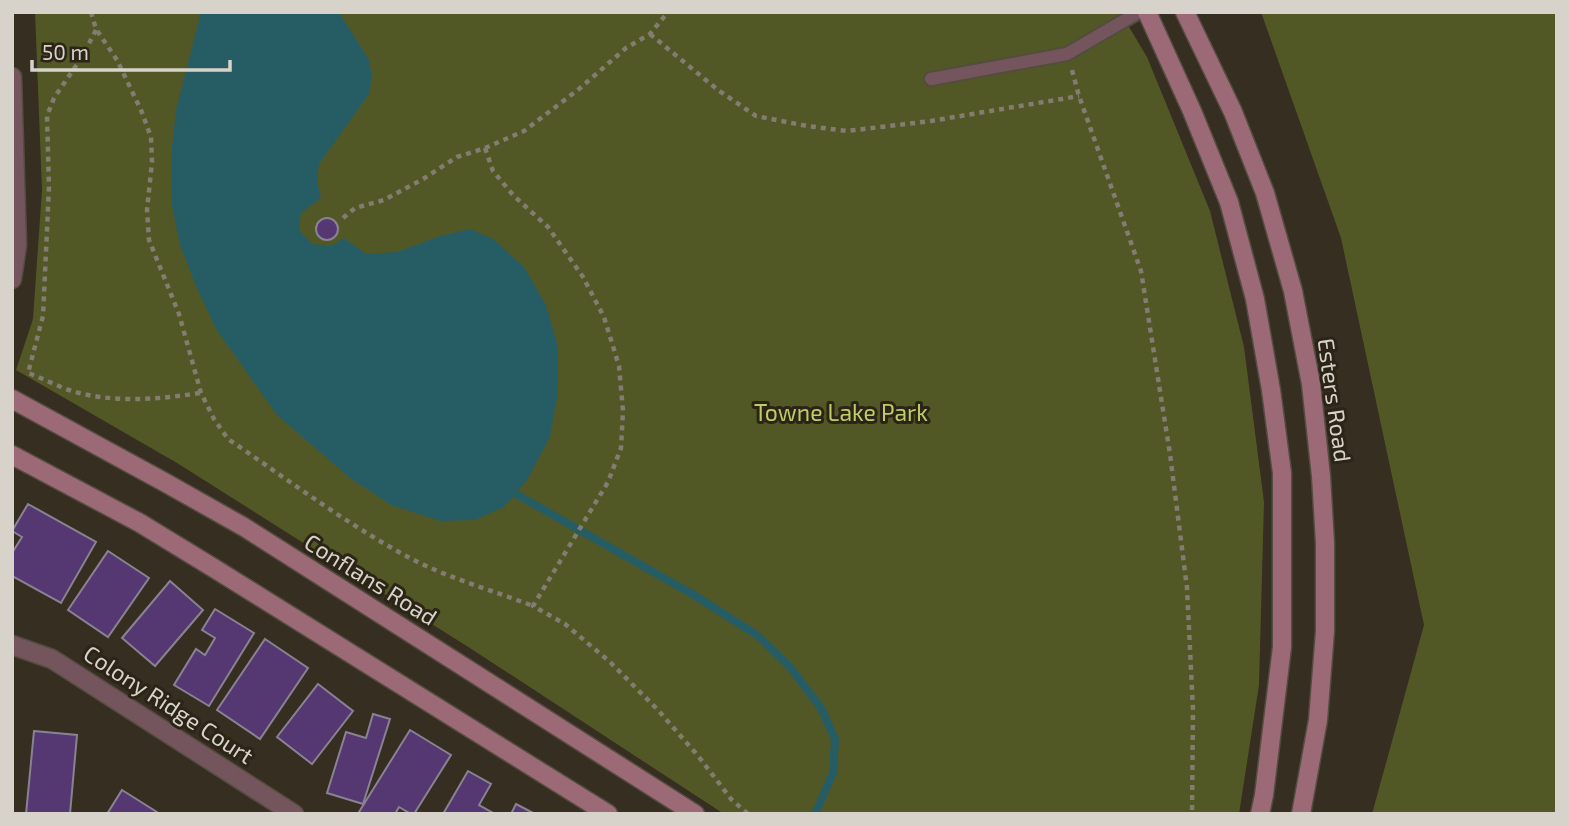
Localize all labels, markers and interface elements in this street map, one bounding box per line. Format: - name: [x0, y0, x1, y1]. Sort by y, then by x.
- scale bar: [32, 28, 229, 72]
- text: 50 m: [42, 39, 89, 64]
- street label: Esters Road: [1312, 336, 1358, 464]
- park label: Towne Lake Park: [754, 398, 928, 426]
- street label: Conflans Road: [300, 527, 442, 631]
- street label: Colony Ridge Court: [79, 639, 259, 769]

